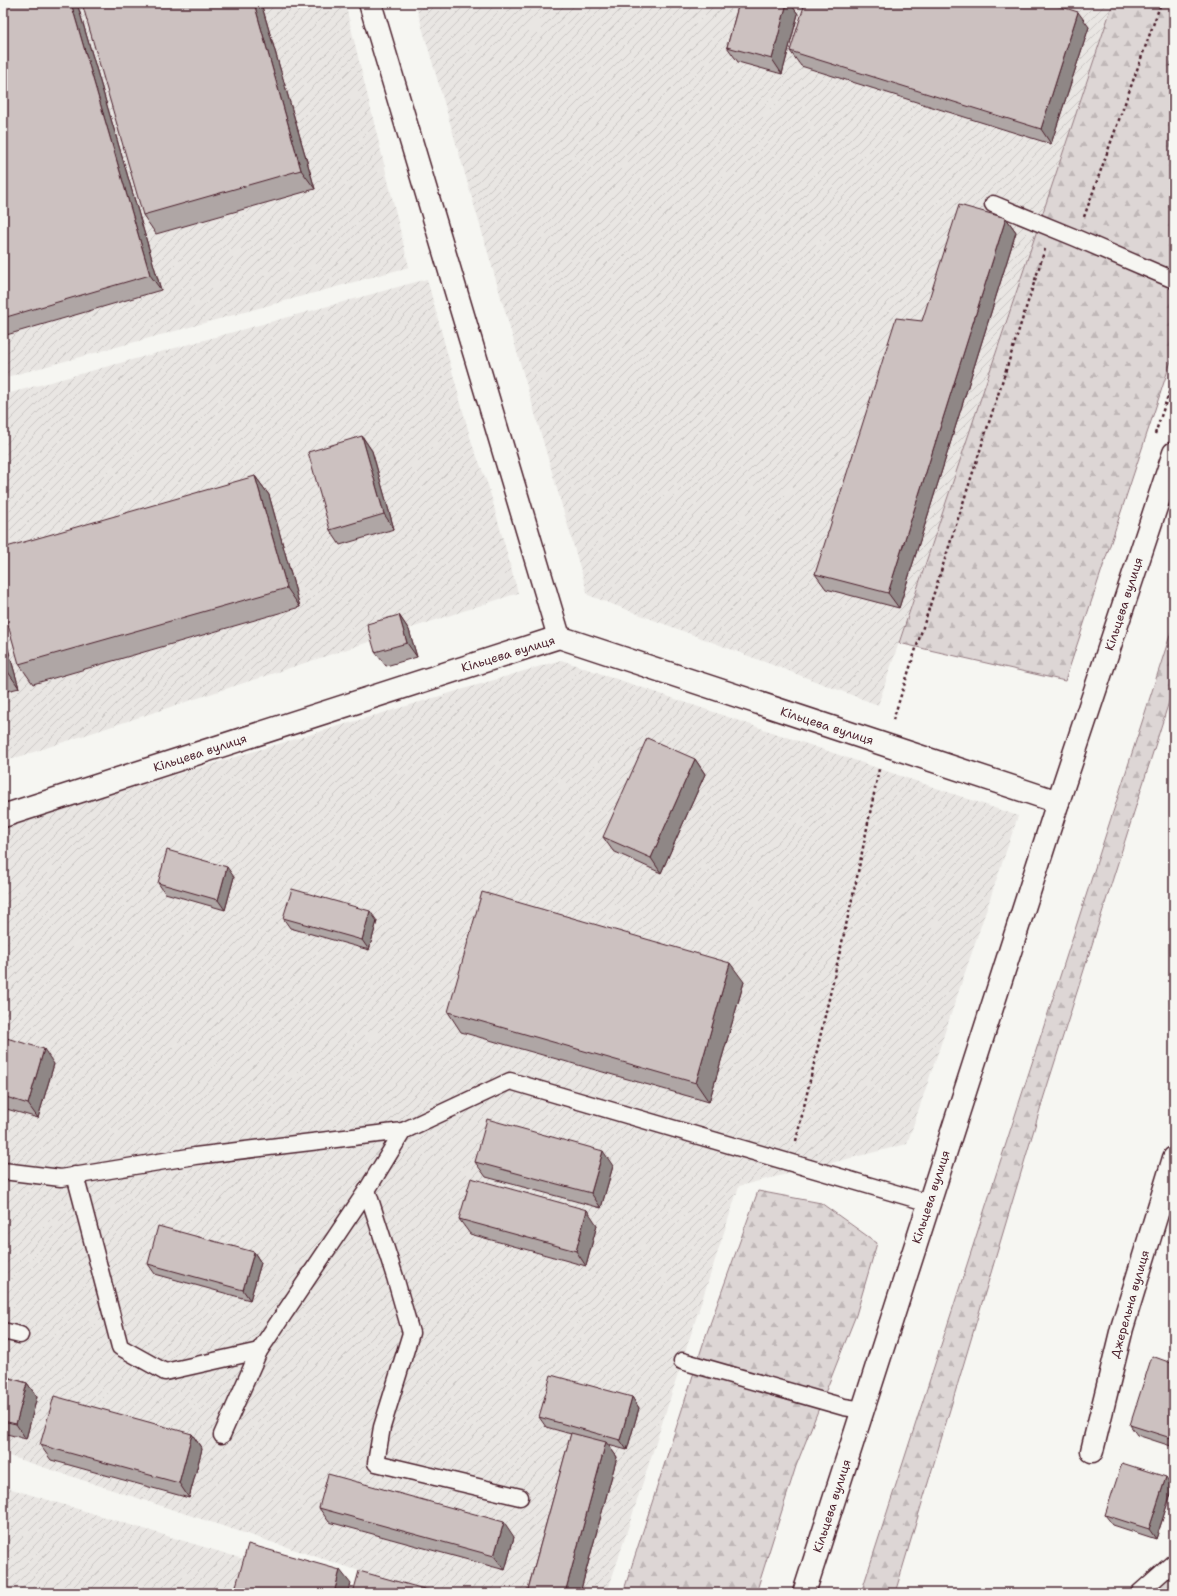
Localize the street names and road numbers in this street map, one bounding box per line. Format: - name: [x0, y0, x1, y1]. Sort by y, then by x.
- street label: Кільцева вулиця: [1101, 555, 1147, 653]
- street label: Кільцева вулиця: [459, 632, 557, 676]
- street label: Кільцева вулиця: [778, 703, 876, 749]
- street label: Кільцева вулиця: [151, 730, 249, 776]
- street label: Кільцева вулиця: [908, 1148, 954, 1246]
- street label: Джерельна вулиця: [1107, 1248, 1153, 1360]
- street label: Кільцева вулиця: [809, 1457, 855, 1555]

